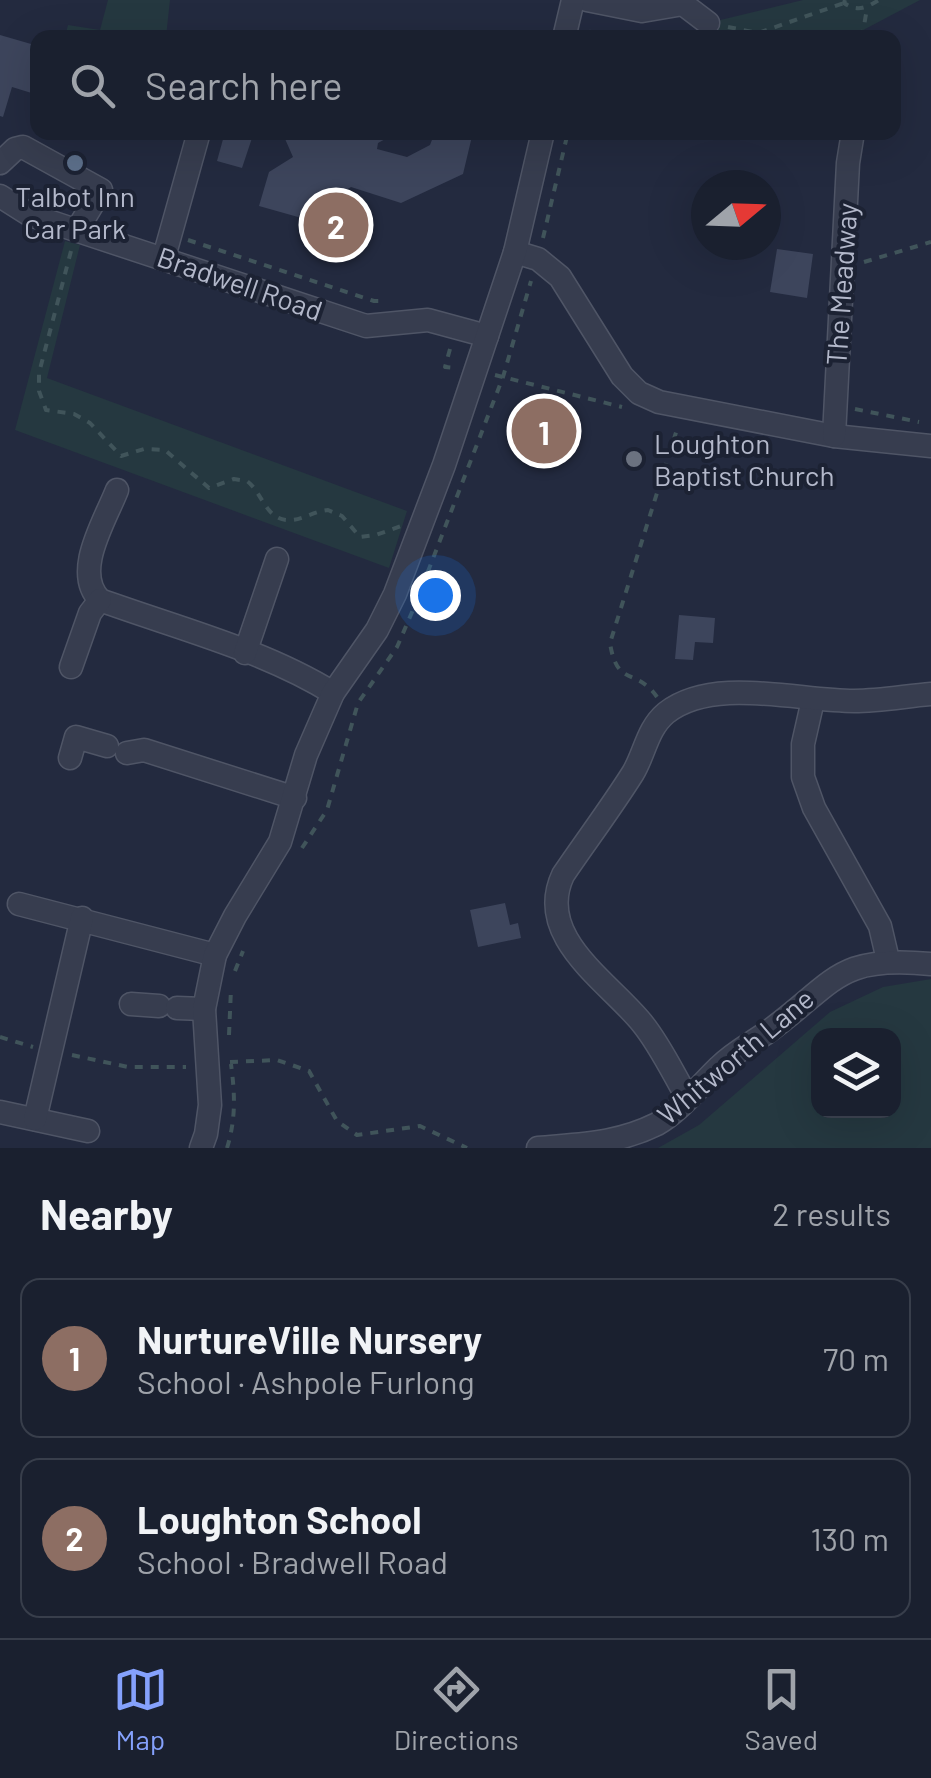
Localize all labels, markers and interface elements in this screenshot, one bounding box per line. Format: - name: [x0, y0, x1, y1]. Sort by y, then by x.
- search box: [30, 30, 901, 140]
- icon: search: [65, 58, 120, 113]
- text: Search here: [145, 62, 343, 108]
- marker: Talbot Inn Car Park: [64, 152, 86, 174]
- north arrow: [691, 170, 781, 260]
- place label: Talbot Inn Car Park: [15, 179, 135, 245]
- pin: 2: [304, 188, 368, 262]
- street label: The Meadway: [818, 202, 864, 366]
- street label: Bradwell Road: [153, 239, 327, 327]
- pin: 1: [512, 394, 576, 468]
- place label: Loughton Baptist Church: [654, 426, 835, 492]
- marker: Loughton Baptist Church: [623, 448, 645, 470]
- your location: [410, 570, 461, 621]
- street label: Whitworth Lane: [650, 981, 820, 1131]
- map controls: [811, 1028, 901, 1118]
- button: layers: [811, 1028, 901, 1118]
- text: Nearby: [40, 1188, 173, 1238]
- text: 2 results: [772, 1194, 891, 1232]
- text: NurtureVille Nursery: [137, 1316, 482, 1362]
- text: 1: [69, 1339, 80, 1377]
- text: 70 m: [823, 1339, 889, 1377]
- text: School · Ashpole Furlong: [137, 1362, 475, 1400]
- text: Loughton School: [137, 1496, 422, 1542]
- text: 2: [66, 1519, 83, 1557]
- text: 130 m: [810, 1519, 889, 1557]
- text: School · Bradwell Road: [137, 1542, 448, 1580]
- tab: Map: [113, 1662, 168, 1756]
- tab: Directions: [394, 1662, 519, 1756]
- tab: Saved: [745, 1662, 818, 1756]

